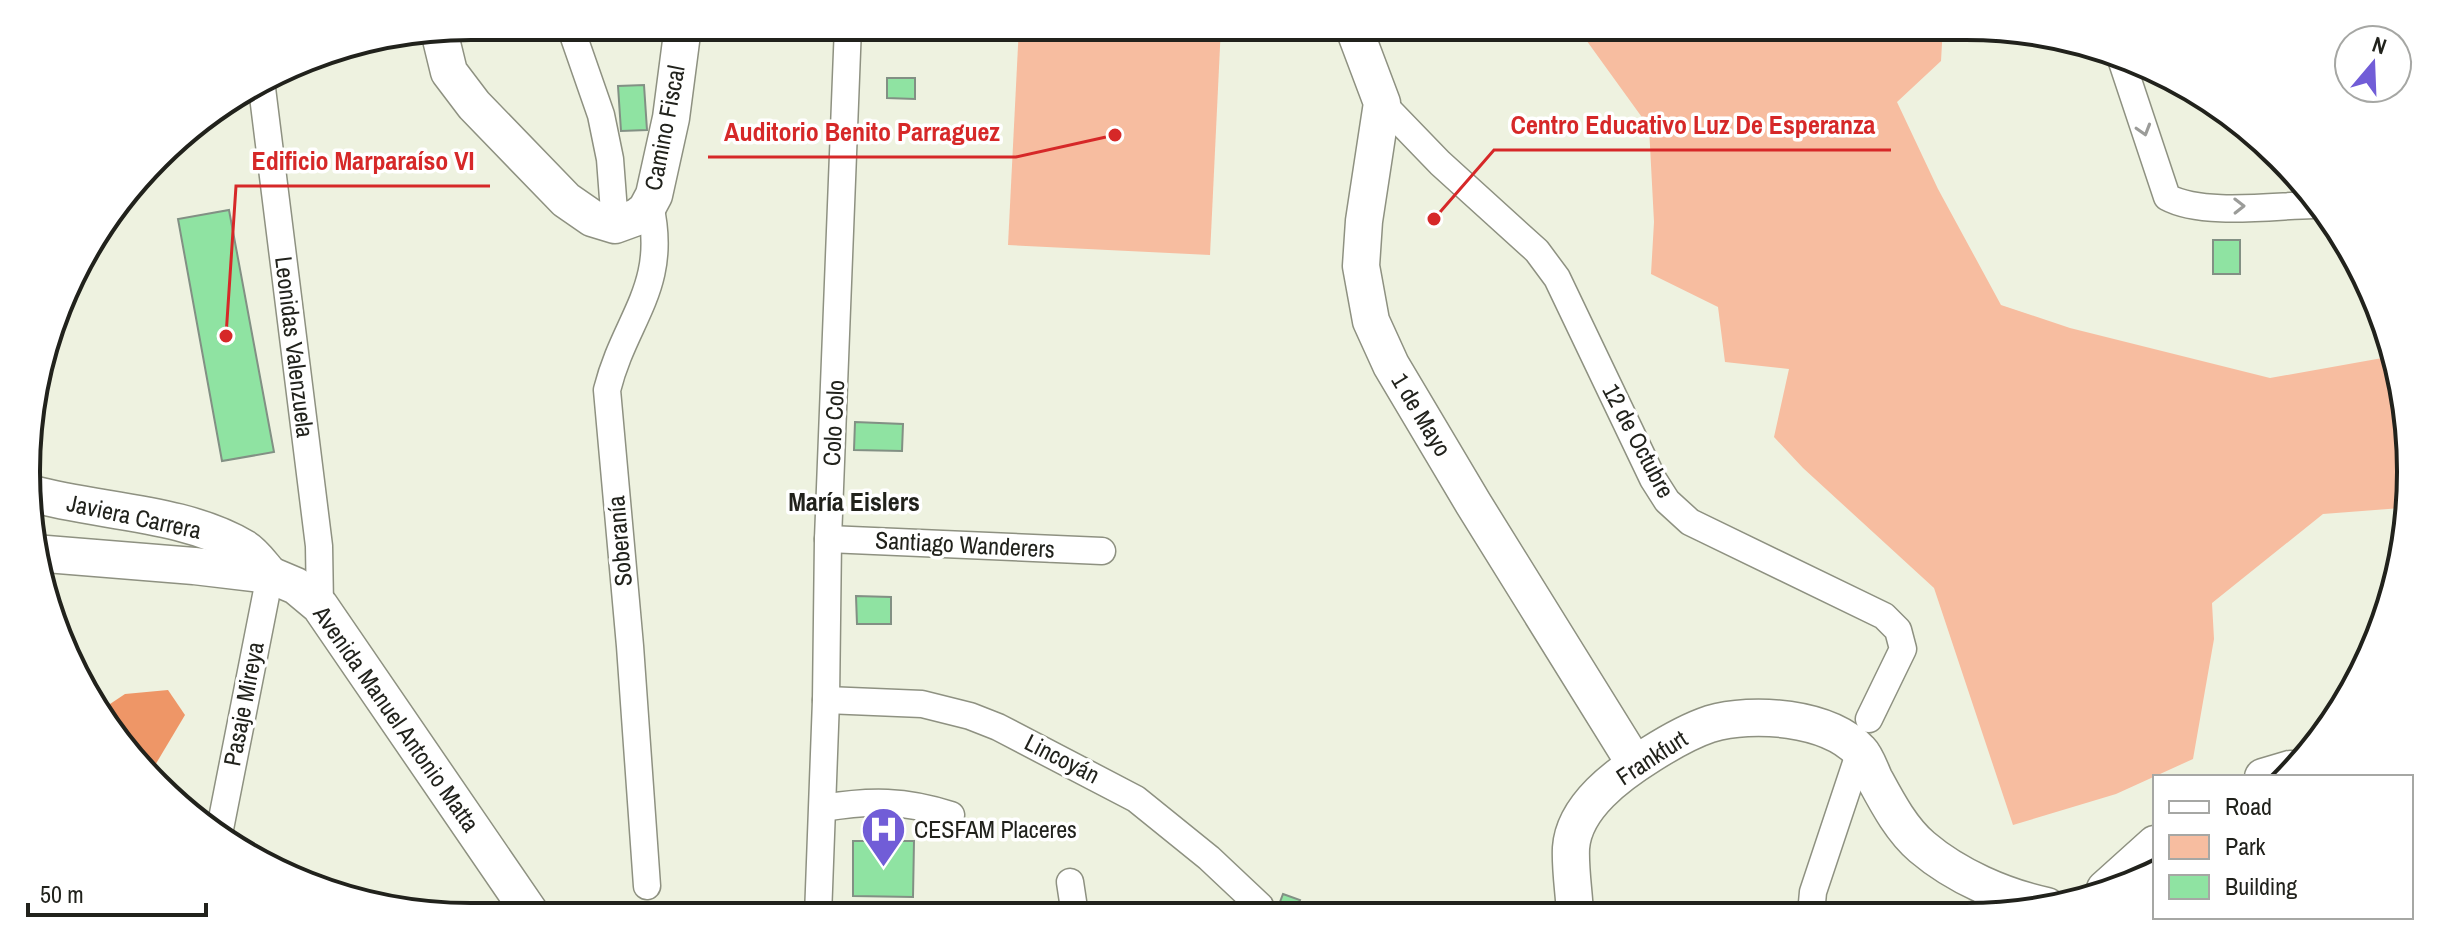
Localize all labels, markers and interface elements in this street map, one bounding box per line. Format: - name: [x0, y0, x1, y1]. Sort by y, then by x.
- north arrow: [2333, 24, 2413, 104]
- text: N: [2368, 29, 2391, 61]
- street label: Camino Fiscal: [636, 62, 692, 193]
- callout: Centro Educativo Luz De Esperanza: [1494, 100, 1891, 150]
- callout: Auditorio Benito Parraguez: [708, 107, 1016, 157]
- text: Centro Educativo Luz De Esperanza: [1511, 107, 1876, 142]
- text: Auditorio Benito Parraguez: [724, 114, 1000, 149]
- one-way arrow: [2134, 122, 2150, 136]
- callout: Edificio Marparaíso VI: [236, 136, 490, 186]
- text: Edificio Marparaíso VI: [252, 143, 474, 178]
- one-way arrow: [2233, 198, 2246, 215]
- street label: Leonidas Valenzuela: [268, 254, 322, 439]
- street label: 1 de Mayo: [1384, 367, 1459, 462]
- street label: 12 de Octubre: [1595, 378, 1682, 503]
- street label: Colo Colo: [815, 379, 851, 467]
- district label: María Eislers: [788, 484, 920, 519]
- street label: Javiera Carrera: [64, 486, 204, 546]
- street label: Soberanía: [599, 494, 639, 588]
- street label: Santiago Wanderers: [874, 523, 1056, 565]
- street label: Avenida Manuel Antonio Matta: [306, 598, 487, 838]
- street label: Pasaje Mireya: [215, 639, 271, 769]
- street label: Frankfurt: [1610, 722, 1694, 792]
- street label: Lincoyán: [1020, 726, 1105, 790]
- legend: [2153, 775, 2413, 919]
- text: Road: [2225, 790, 2272, 822]
- hospital icon: CESFAM Placeres: [859, 806, 907, 869]
- place label: CESFAM Placeres: [914, 813, 1077, 845]
- text: Park: [2225, 830, 2266, 862]
- scale bar: [28, 867, 206, 917]
- text: Building: [2225, 870, 2297, 902]
- text: 50 m: [40, 878, 84, 910]

